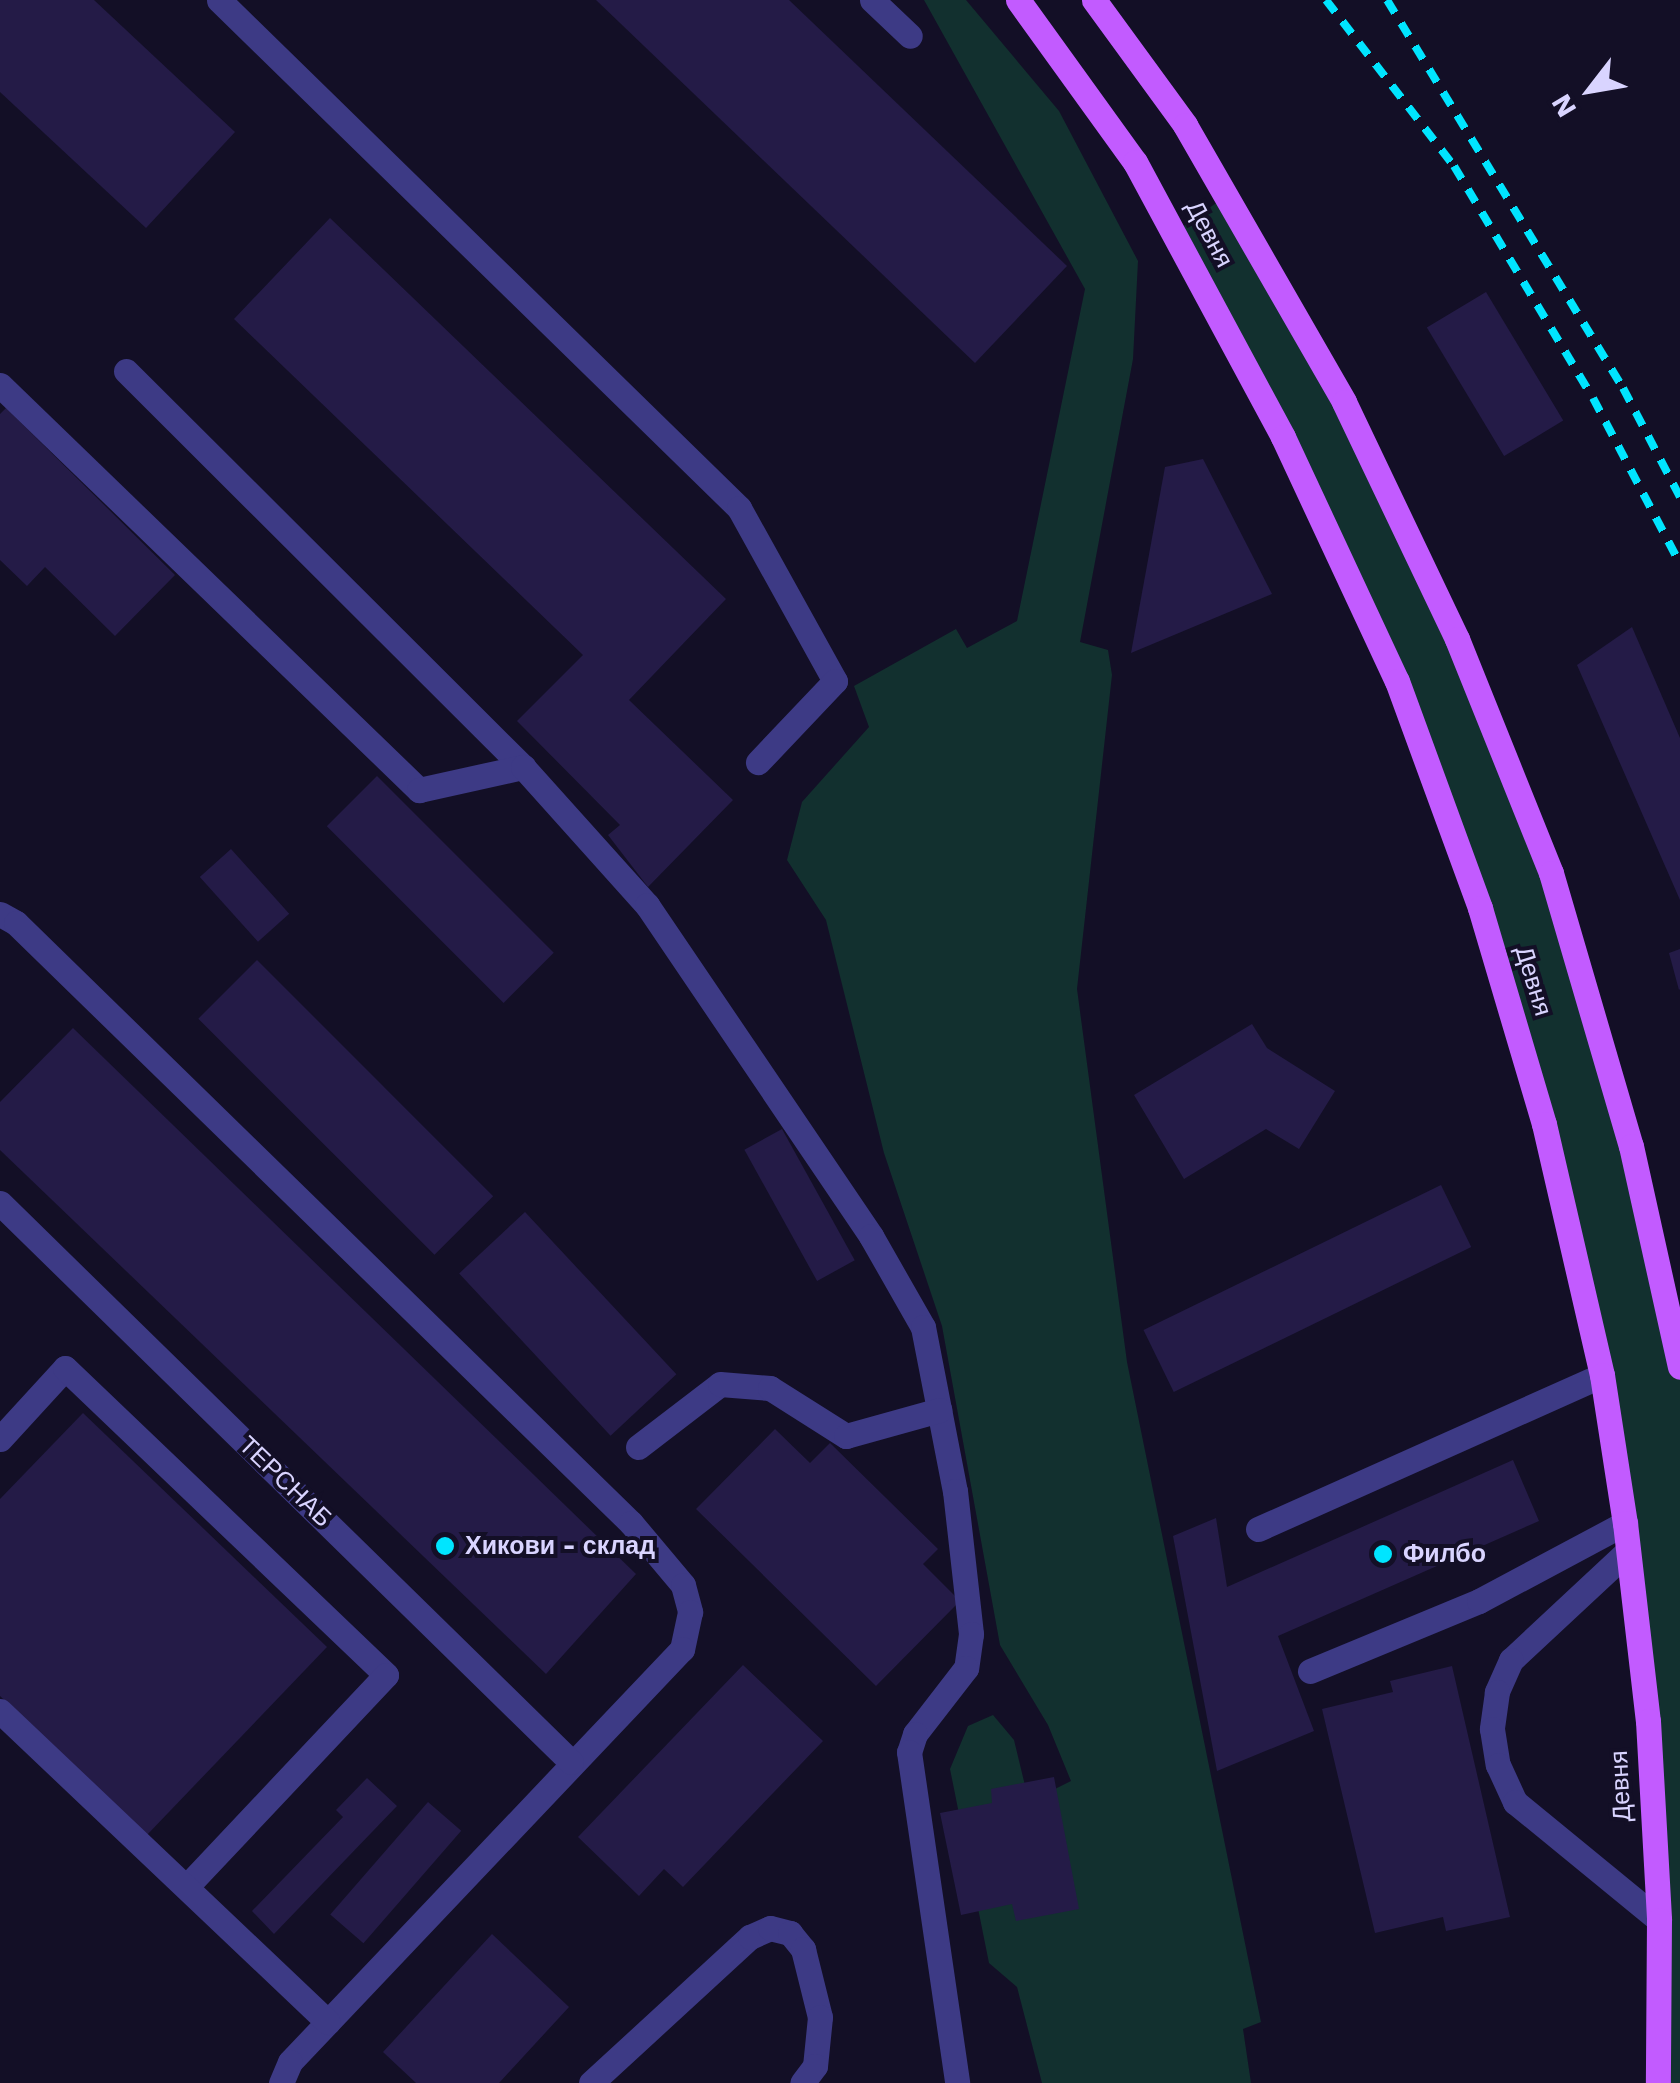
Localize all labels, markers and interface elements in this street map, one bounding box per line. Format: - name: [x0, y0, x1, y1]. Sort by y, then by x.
- north arrow: [1540, 40, 1640, 140]
- text: N: [1544, 88, 1583, 123]
- street label: Девня: [1179, 195, 1239, 273]
- street label: Девня: [1508, 942, 1558, 1020]
- street label: ТЕРСНАБ: [232, 1430, 338, 1534]
- place label: Хикови - склад: [465, 1531, 655, 1561]
- marker: Хикови - склад: [434, 1535, 456, 1557]
- place label: Филбо: [1403, 1539, 1486, 1569]
- marker: Филбо: [1372, 1543, 1394, 1565]
- street label: Девня: [1604, 1750, 1638, 1822]

